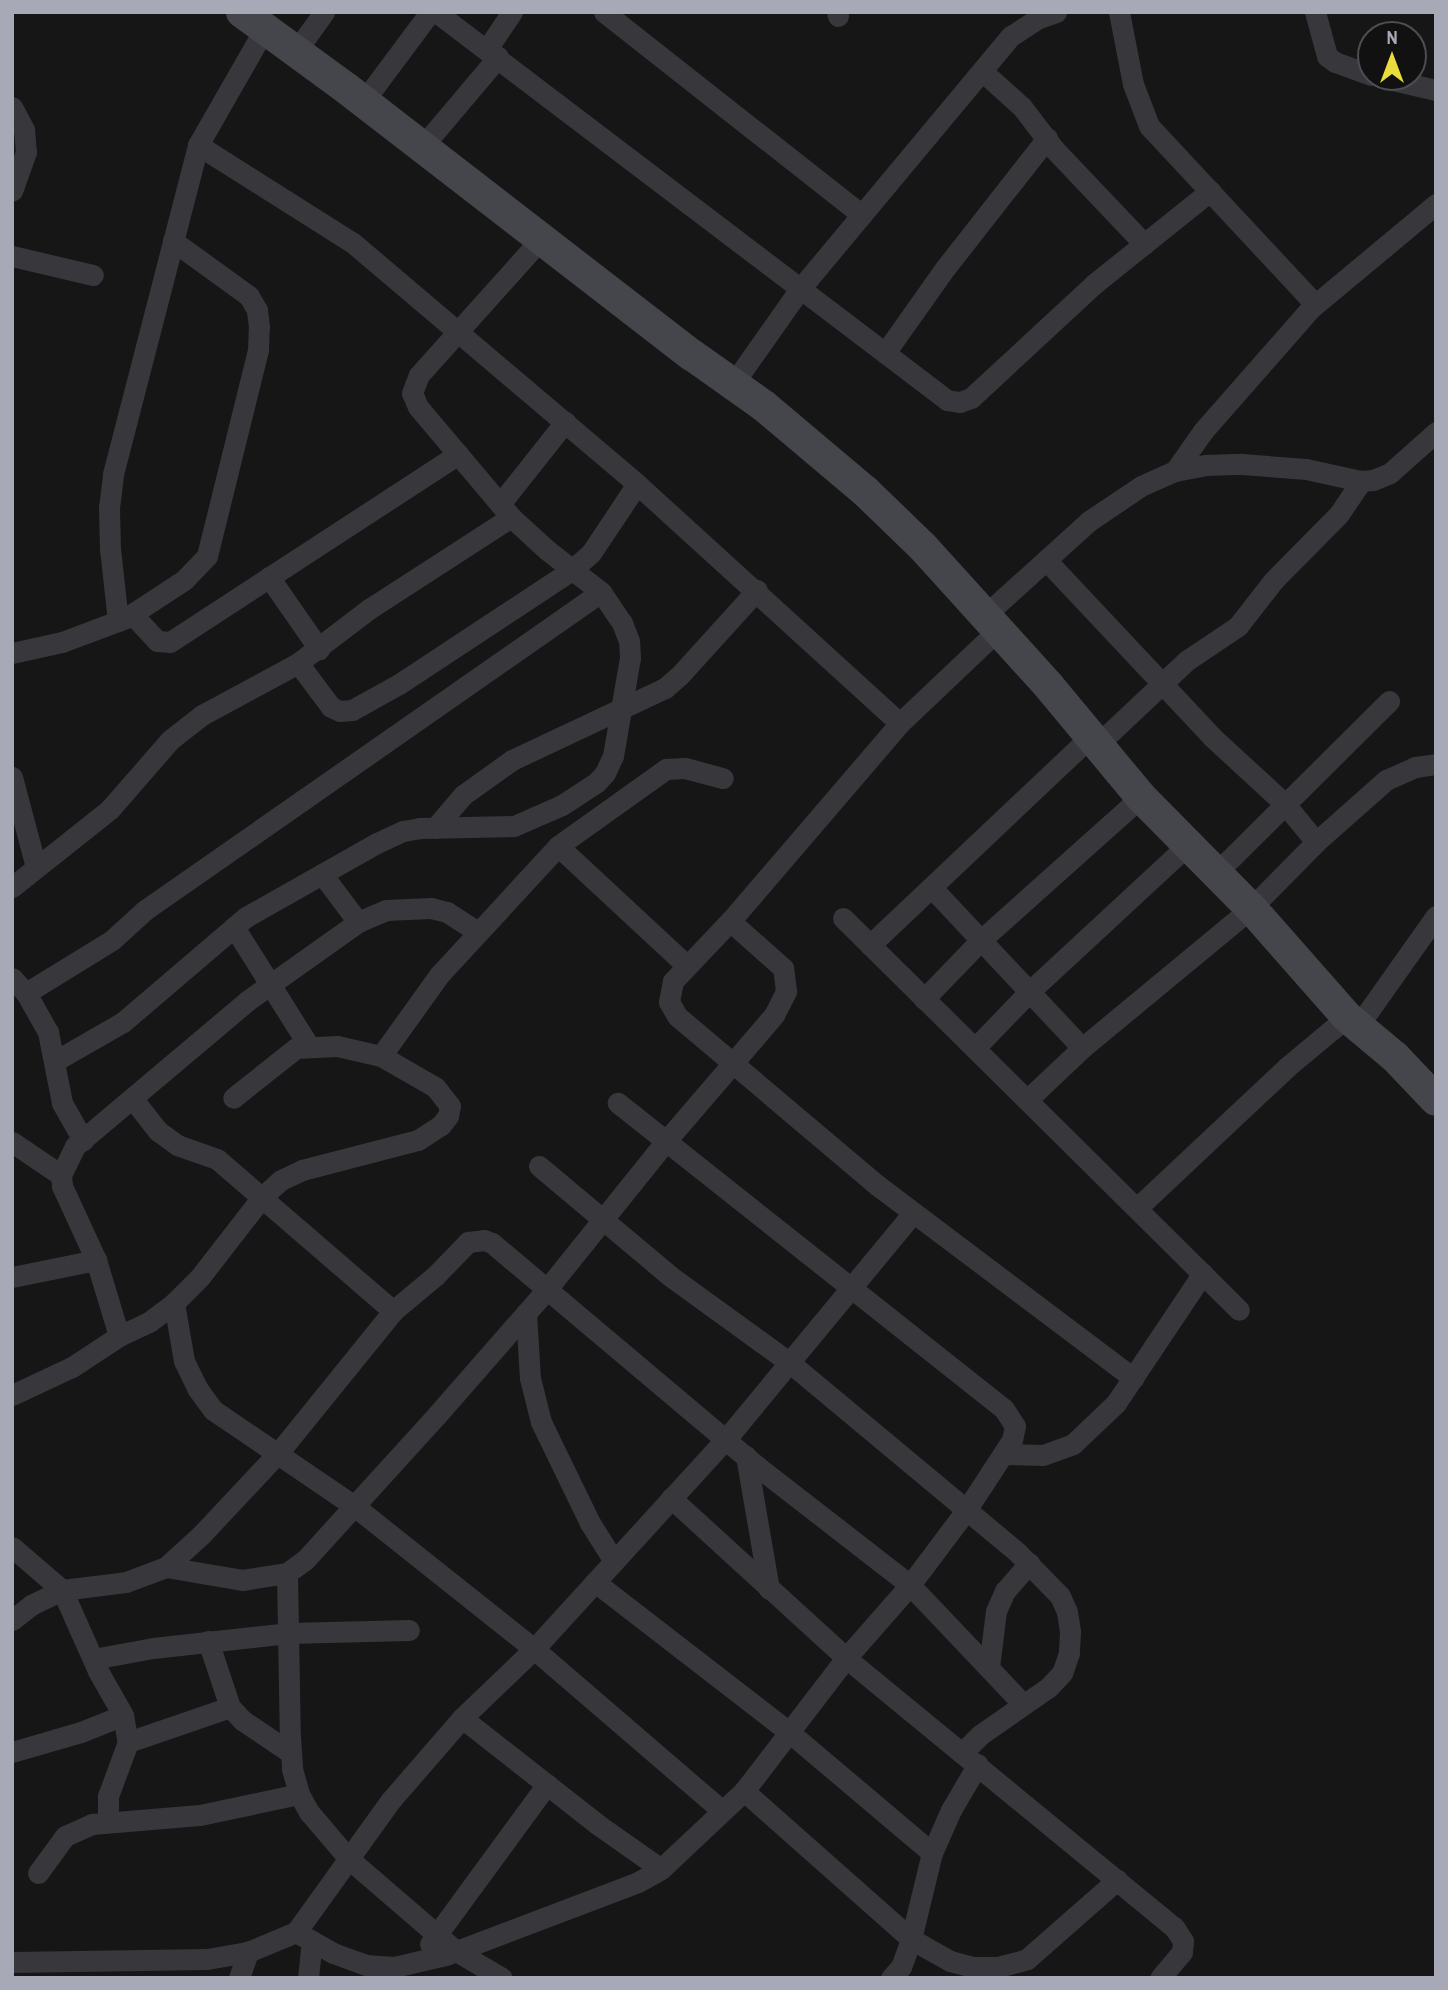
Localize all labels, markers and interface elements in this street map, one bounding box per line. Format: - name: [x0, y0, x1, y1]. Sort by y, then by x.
- north arrow: [1357, 21, 1427, 91]
- text: N: [1386, 24, 1398, 50]

